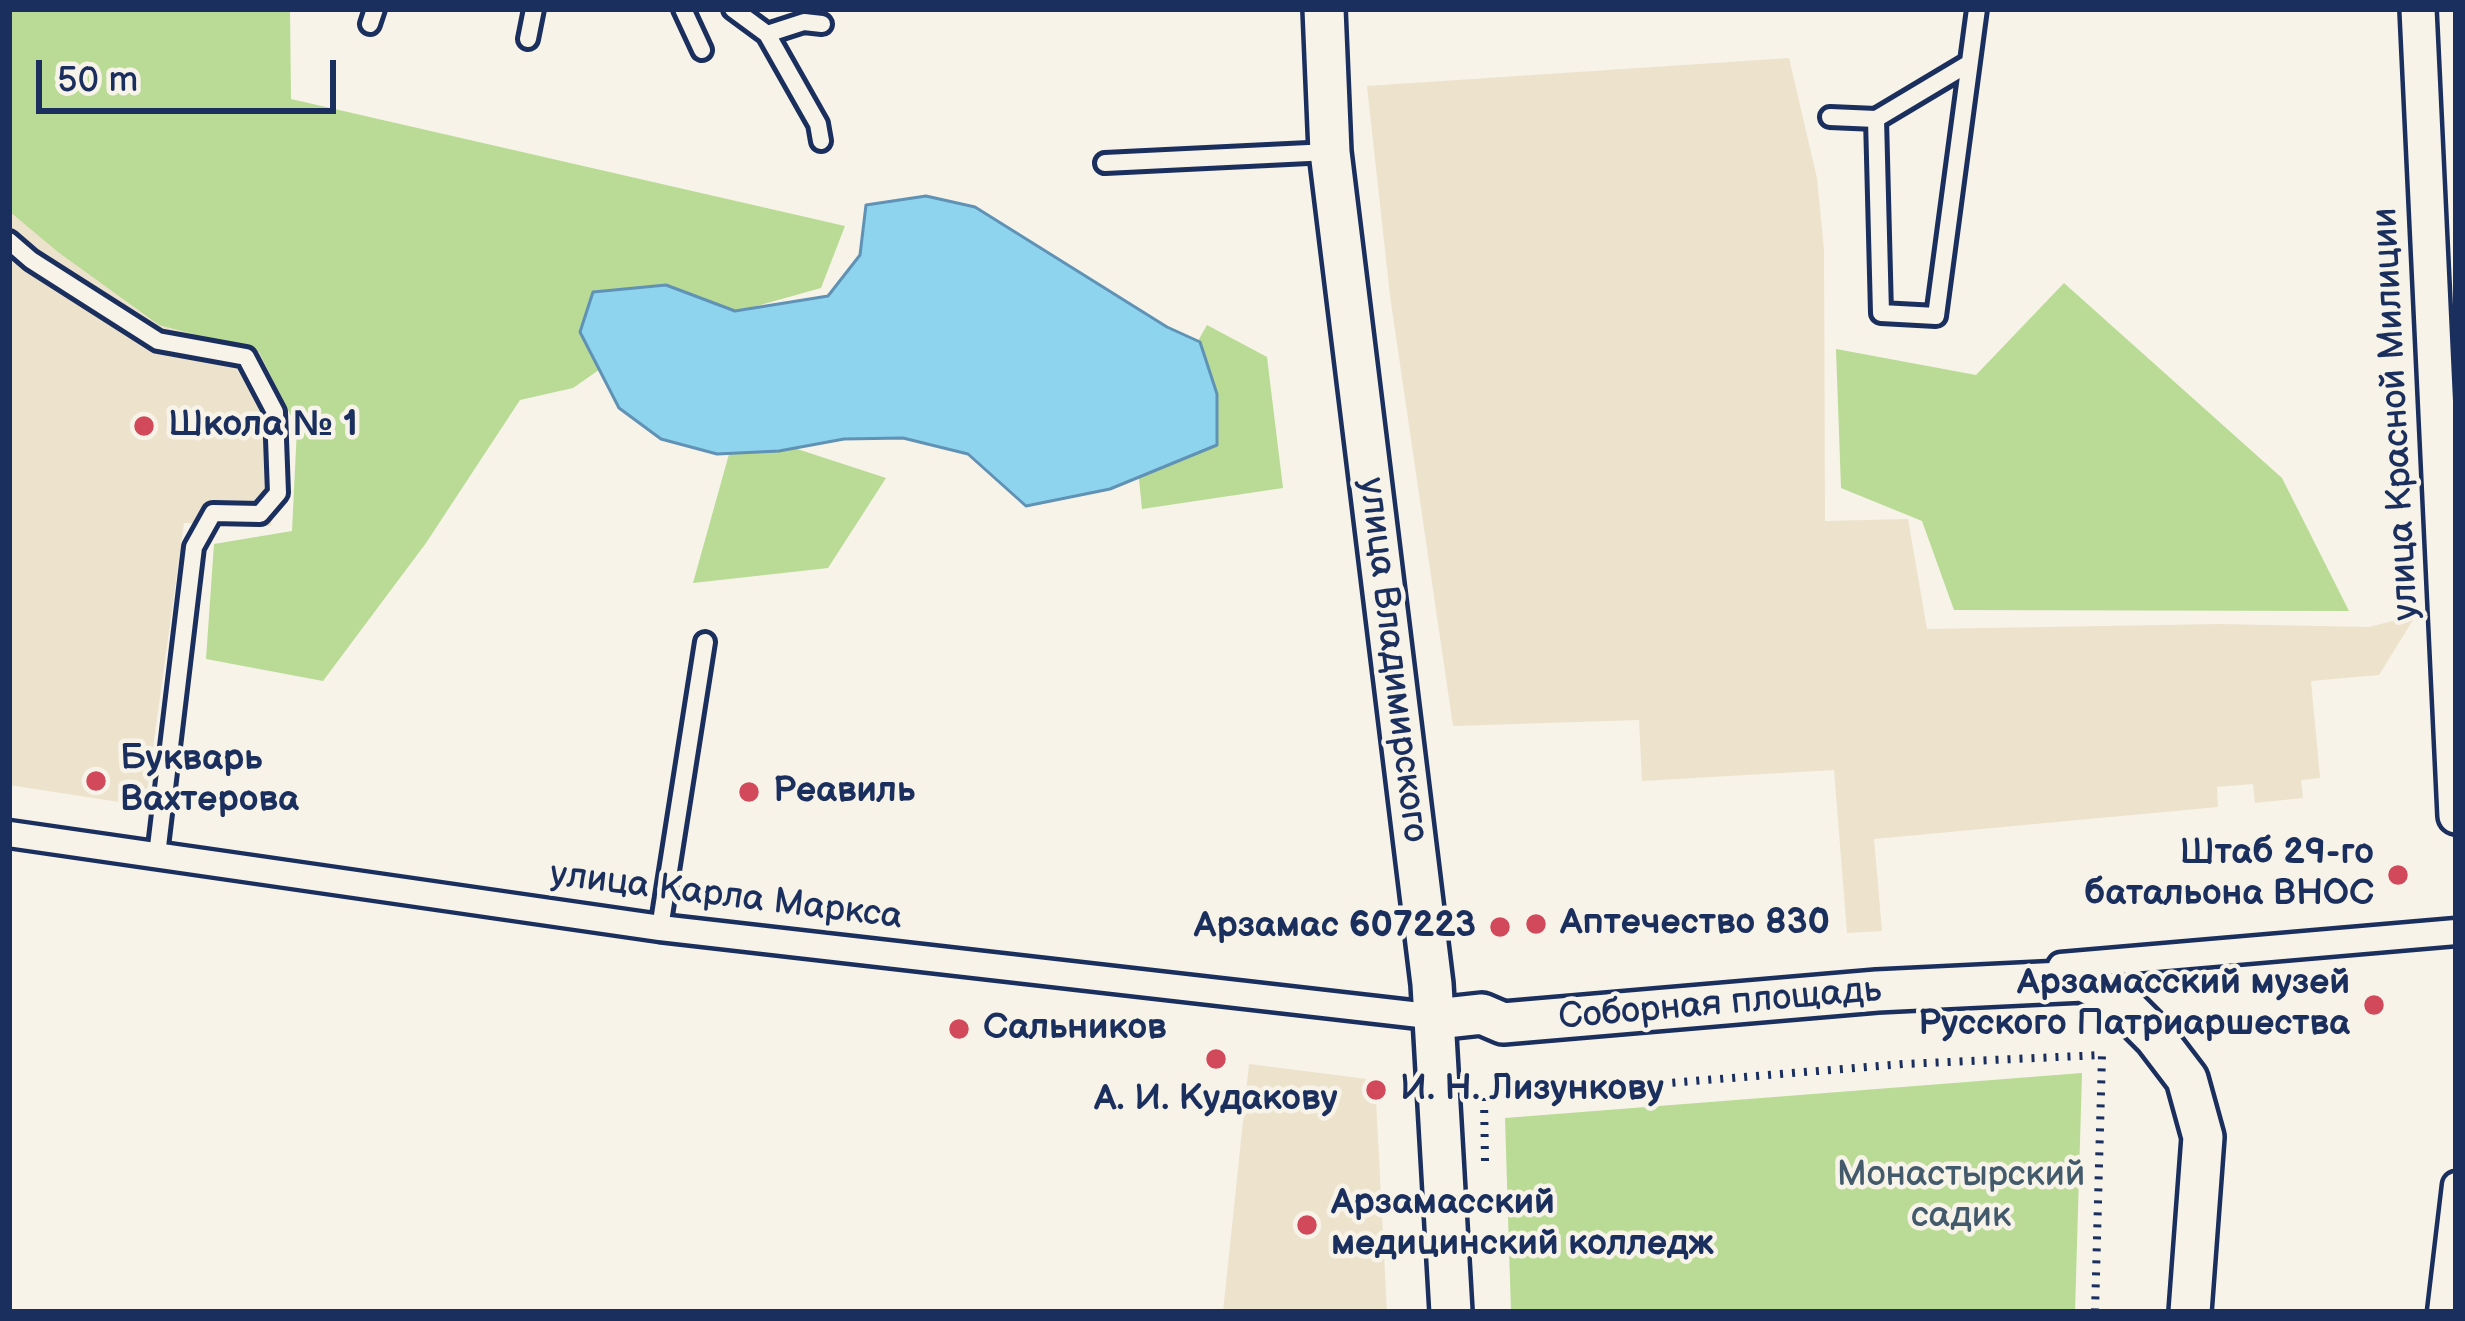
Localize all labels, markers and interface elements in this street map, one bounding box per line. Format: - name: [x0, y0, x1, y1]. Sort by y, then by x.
- scale bar: [42, 36, 342, 110]
- text: 50 m: [57, 59, 138, 102]
- street label: улица Красной Милиции: [2365, 206, 2429, 622]
- place label: Школа № 1: [168, 404, 358, 448]
- marker: Школа № 1: [131, 413, 157, 439]
- street label: улица Владимирского: [1348, 475, 1436, 845]
- place label: Букварь Вахтерова: [120, 738, 299, 823]
- marker: Букварь Вахтерова: [83, 768, 109, 794]
- place label: Реавиль: [773, 770, 915, 814]
- marker: Реавиль: [736, 779, 762, 805]
- place label: Штаб 29-го батальона ВНОС: [2084, 832, 2374, 917]
- street label: улица Карла Маркса: [547, 854, 905, 940]
- marker: Штаб 29-го батальона ВНОС: [2385, 862, 2411, 888]
- place label: Аптечество 830: [1560, 902, 1830, 946]
- place label: Арзамас 607223: [1194, 905, 1476, 949]
- marker: Аптечество 830: [1523, 911, 1549, 937]
- marker: Арзамас 607223: [1487, 914, 1513, 940]
- place label: Арзамасский музей Русского Патриаршества: [1918, 962, 2350, 1047]
- street label: Соборная площадь: [1557, 969, 1883, 1041]
- marker: Арзамасский музей Русского Патриаршества: [2361, 992, 2387, 1018]
- place label: Сальников: [983, 1007, 1167, 1051]
- marker: Сальников: [946, 1016, 972, 1042]
- marker: А. И. Кудакову: [1203, 1046, 1229, 1072]
- place label: И. Н. Лизункову: [1400, 1068, 1664, 1112]
- marker: И. Н. Лизункову: [1363, 1077, 1389, 1103]
- place label: А. И. Кудакову: [1094, 1078, 1338, 1122]
- park label: Монастырский садик: [1837, 1154, 2085, 1239]
- place label: Арзамасский медицинский колледж: [1331, 1182, 1714, 1267]
- marker: Арзамасский медицинский колледж: [1294, 1212, 1320, 1238]

